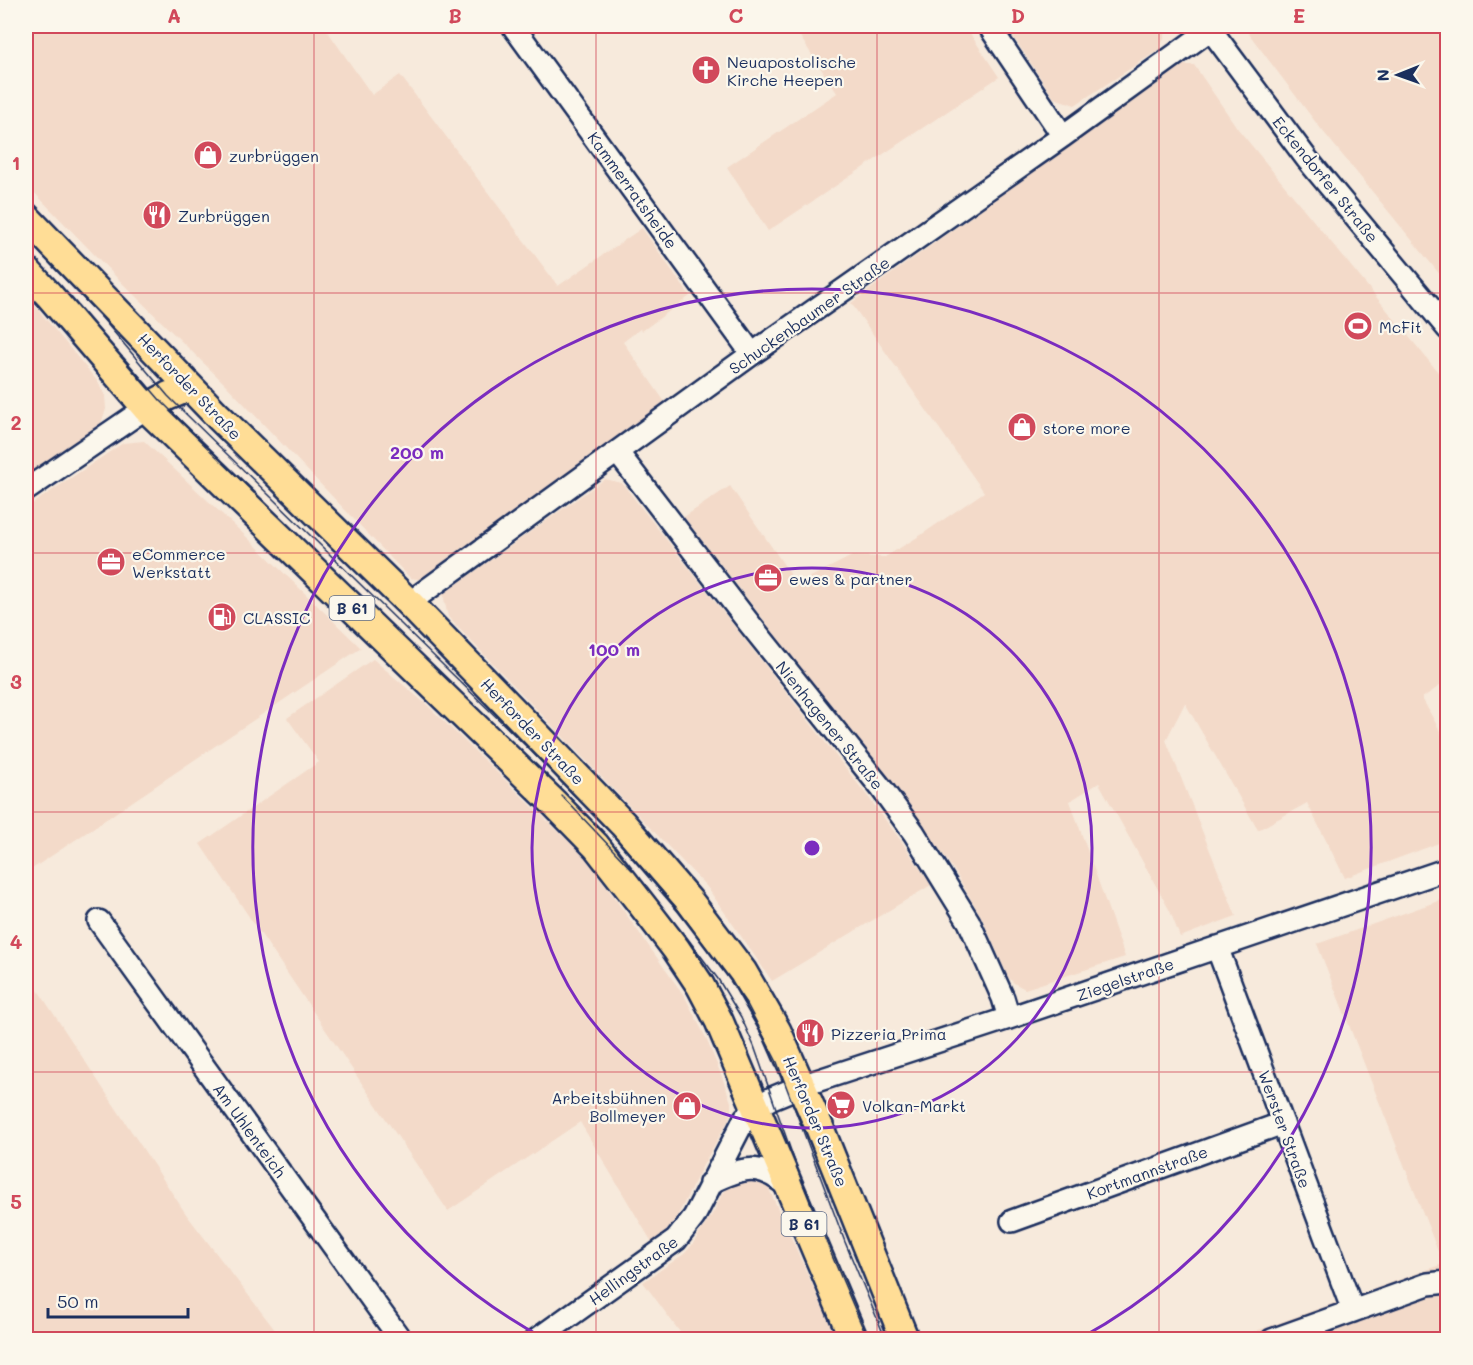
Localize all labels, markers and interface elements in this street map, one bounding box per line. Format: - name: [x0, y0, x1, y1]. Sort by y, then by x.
- text: A: [167, 2, 181, 28]
- text: B: [448, 2, 462, 28]
- text: C: [729, 2, 744, 28]
- text: D: [1011, 2, 1025, 28]
- text: E: [1293, 2, 1305, 28]
- north arrow: [1368, 45, 1428, 105]
- place label: Neuapostolische Kirche Heepen: [727, 51, 856, 90]
- church icon: Neuapostolische Kirche Heepen: [690, 54, 722, 86]
- text: N: [1372, 69, 1393, 82]
- street label: Eckendorfer Straße: [1268, 111, 1384, 247]
- street label: Kammerratsheide: [583, 127, 683, 253]
- shop icon: zurbrüggen: [192, 139, 224, 171]
- place label: zurbrüggen: [229, 145, 319, 166]
- text: 1: [12, 149, 20, 175]
- restaurant icon: Zurbrüggen: [141, 199, 173, 231]
- place label: Zurbrüggen: [178, 205, 270, 226]
- street label: Schuckenbaumer Straße: [724, 251, 894, 379]
- sports icon: McFit: [1342, 310, 1374, 342]
- place label: McFit: [1379, 316, 1422, 337]
- street label: Herforder Straße: [134, 328, 246, 444]
- text: 2: [10, 409, 22, 435]
- shop icon: store more: [1006, 411, 1038, 443]
- place label: store more: [1043, 417, 1131, 438]
- text: 200 m: [390, 440, 444, 464]
- place label: eCommerce Werkstatt: [132, 543, 226, 582]
- office icon: eCommerce Werkstatt: [95, 546, 127, 578]
- office icon: ewes & partner: [752, 562, 784, 594]
- place label: ewes & partner: [789, 568, 913, 589]
- road number: B 61: [330, 596, 374, 620]
- fuel station icon: CLASSIC: [206, 601, 238, 633]
- place label: CLASSIC: [243, 607, 310, 628]
- text: 100 m: [588, 637, 640, 661]
- street label: Nienhagener Straße: [772, 656, 888, 794]
- text: 3: [10, 668, 22, 694]
- street label: Herforder Straße: [477, 673, 589, 789]
- centre of rings: [802, 838, 822, 858]
- text: 4: [10, 928, 23, 954]
- street label: Ziegelstraße: [1074, 953, 1176, 1005]
- restaurant icon: Pizzeria Prima: [794, 1017, 826, 1049]
- place label: Pizzeria Prima: [831, 1023, 947, 1044]
- street label: Herforder Straße: [779, 1052, 853, 1190]
- street label: Werster Straße: [1254, 1067, 1316, 1191]
- street label: Am Uhlenteich: [209, 1079, 291, 1181]
- place label: Arbeitsbühnen Bollmeyer: [551, 1087, 666, 1126]
- supermarket icon: Volkan-Markt: [825, 1089, 857, 1121]
- shop icon: Arbeitsbühnen Bollmeyer: [671, 1090, 703, 1122]
- place label: Volkan-Markt: [862, 1095, 966, 1116]
- street label: Kortmannstraße: [1083, 1140, 1211, 1204]
- text: 5: [10, 1188, 22, 1214]
- road number: B 61: [782, 1212, 826, 1236]
- street label: Hellingstraße: [584, 1231, 682, 1309]
- scale bar: [48, 1281, 188, 1319]
- text: 50 m: [57, 1289, 99, 1313]

